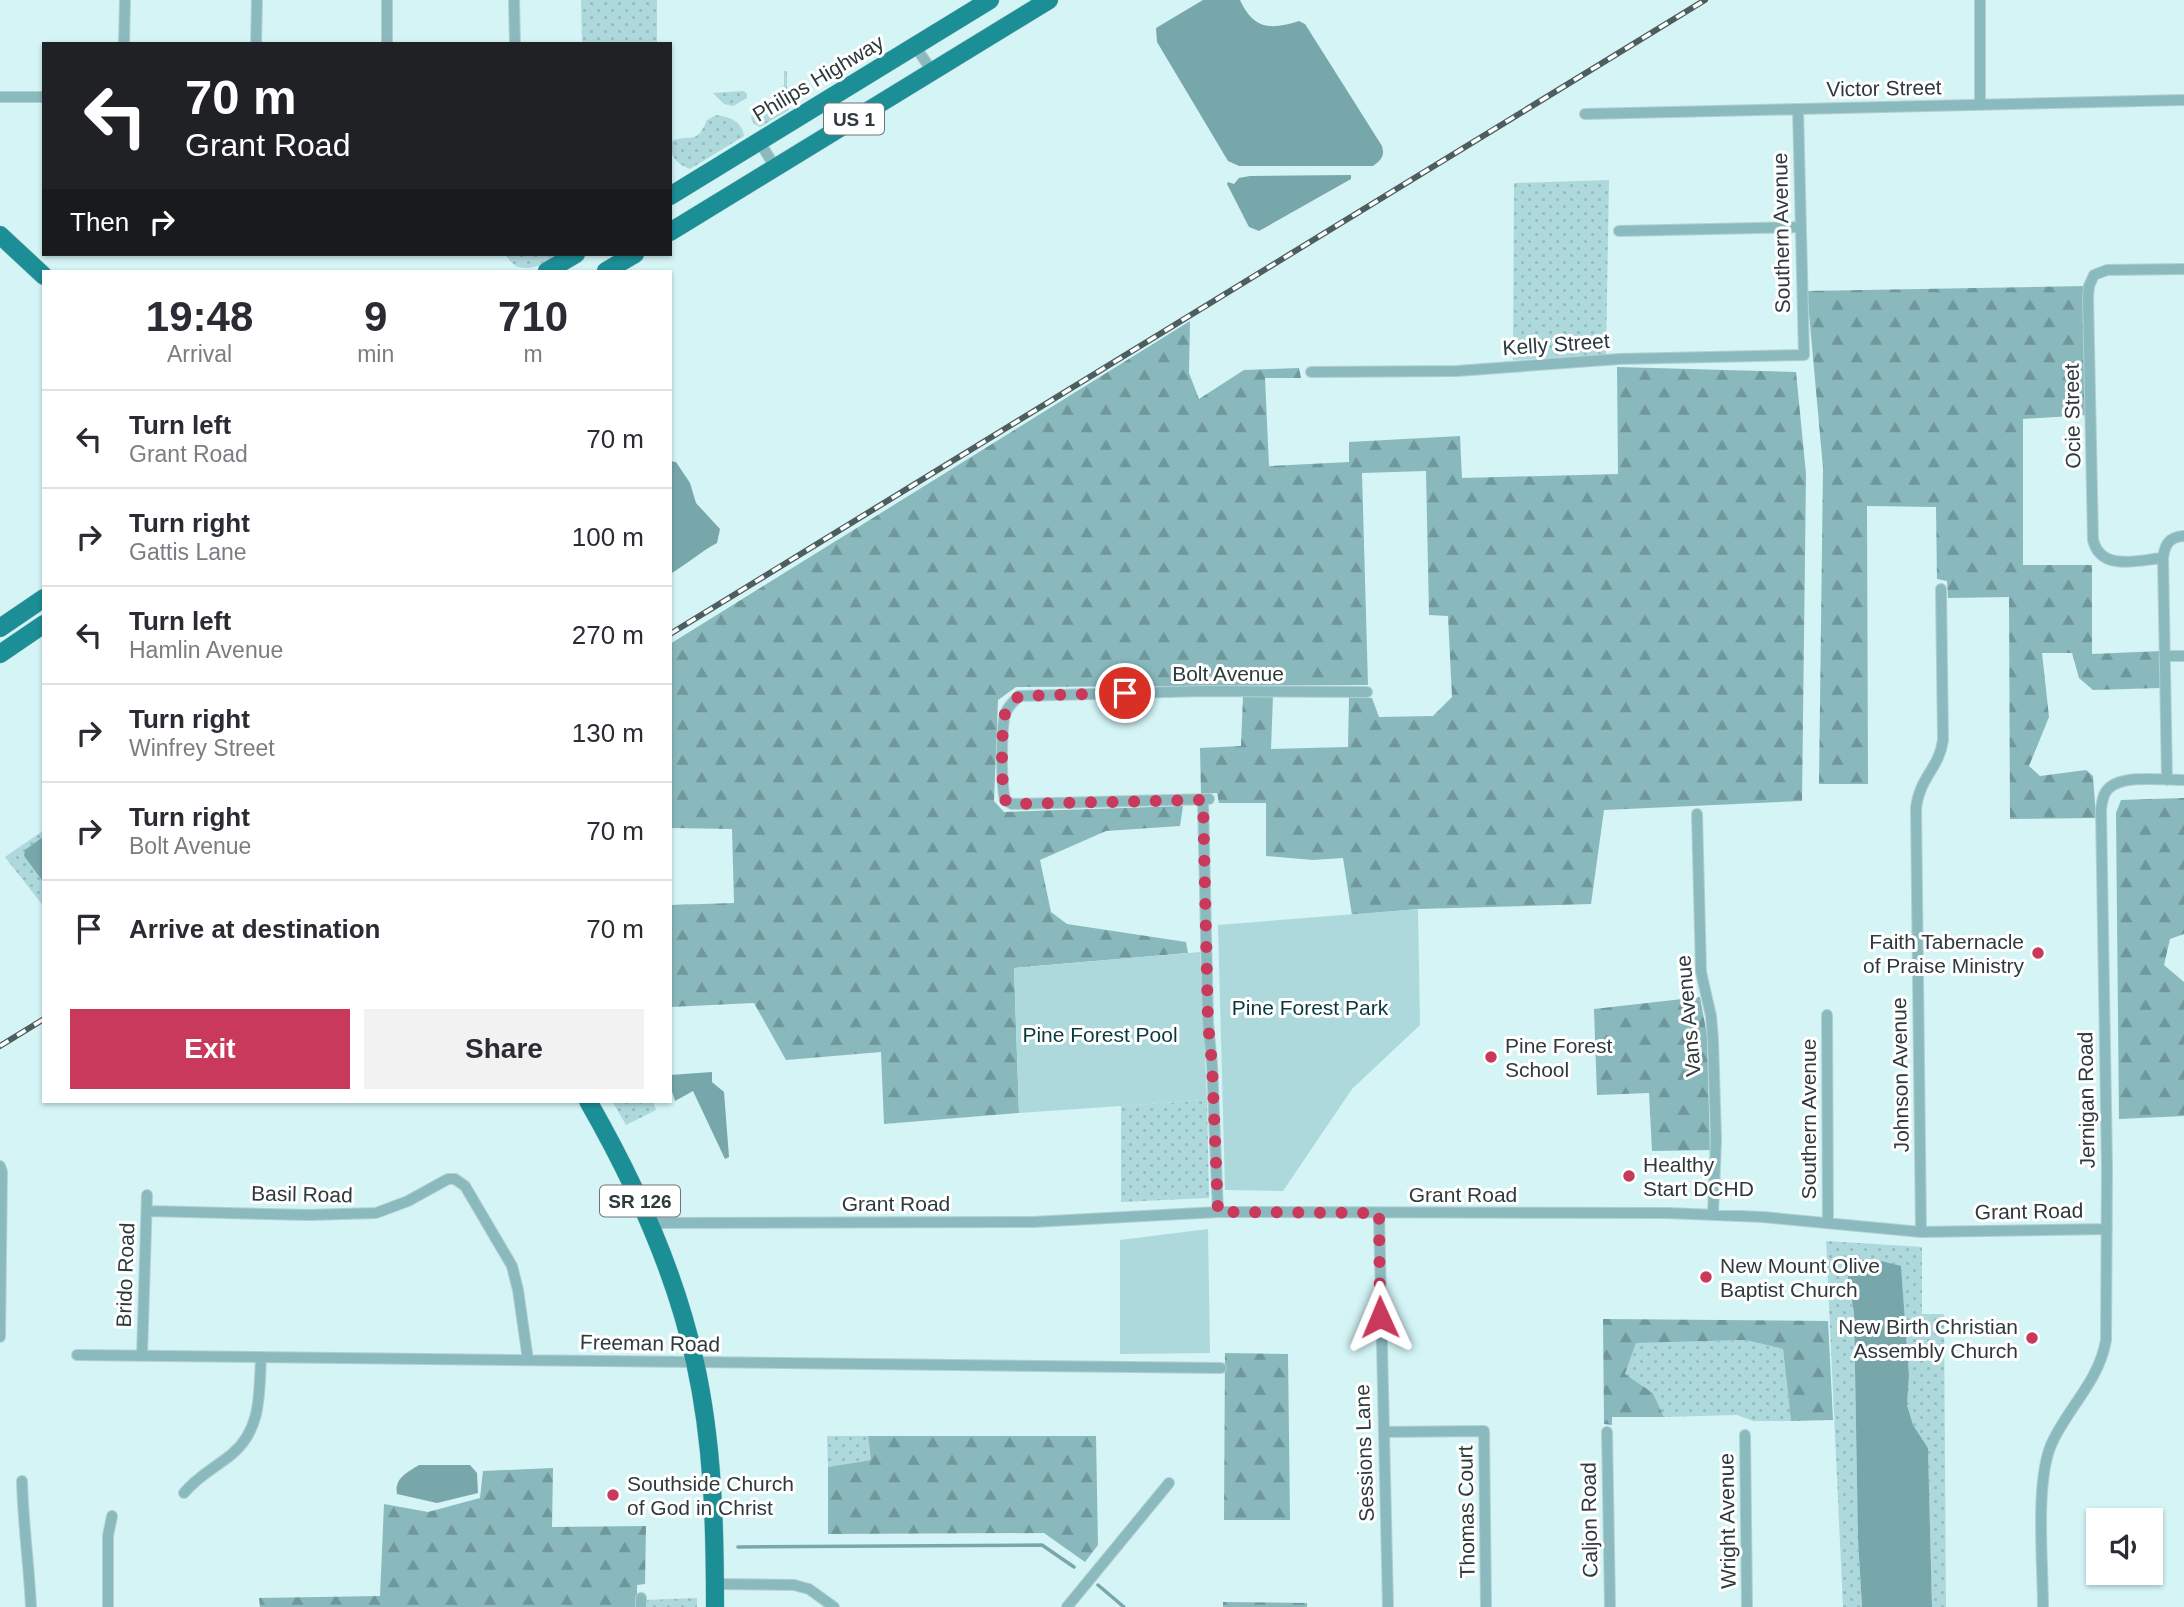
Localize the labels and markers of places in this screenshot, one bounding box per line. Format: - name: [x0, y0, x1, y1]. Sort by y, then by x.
- pin: [1095, 663, 1155, 723]
- place label: Faith Tabernacle of Praise Ministry: [1863, 930, 2024, 977]
- marker: Faith Tabernacle of Praise Ministry: [2030, 945, 2046, 961]
- place label: Pine Forest School: [1505, 1034, 1613, 1081]
- marker: Pine Forest School: [1483, 1049, 1499, 1065]
- place label: Healthy Start DCHD: [1643, 1153, 1754, 1200]
- marker: Healthy Start DCHD: [1621, 1168, 1637, 1184]
- place label: New Mount Olive Baptist Church: [1720, 1254, 1880, 1301]
- marker: New Mount Olive Baptist Church: [1698, 1269, 1714, 1285]
- place label: New Birth Christian Assembly Church: [1838, 1315, 2018, 1362]
- marker: New Birth Christian Assembly Church: [2024, 1330, 2040, 1346]
- place label: Southside Church of God in Christ: [627, 1472, 794, 1519]
- marker: Southside Church of God in Christ: [605, 1487, 621, 1503]

